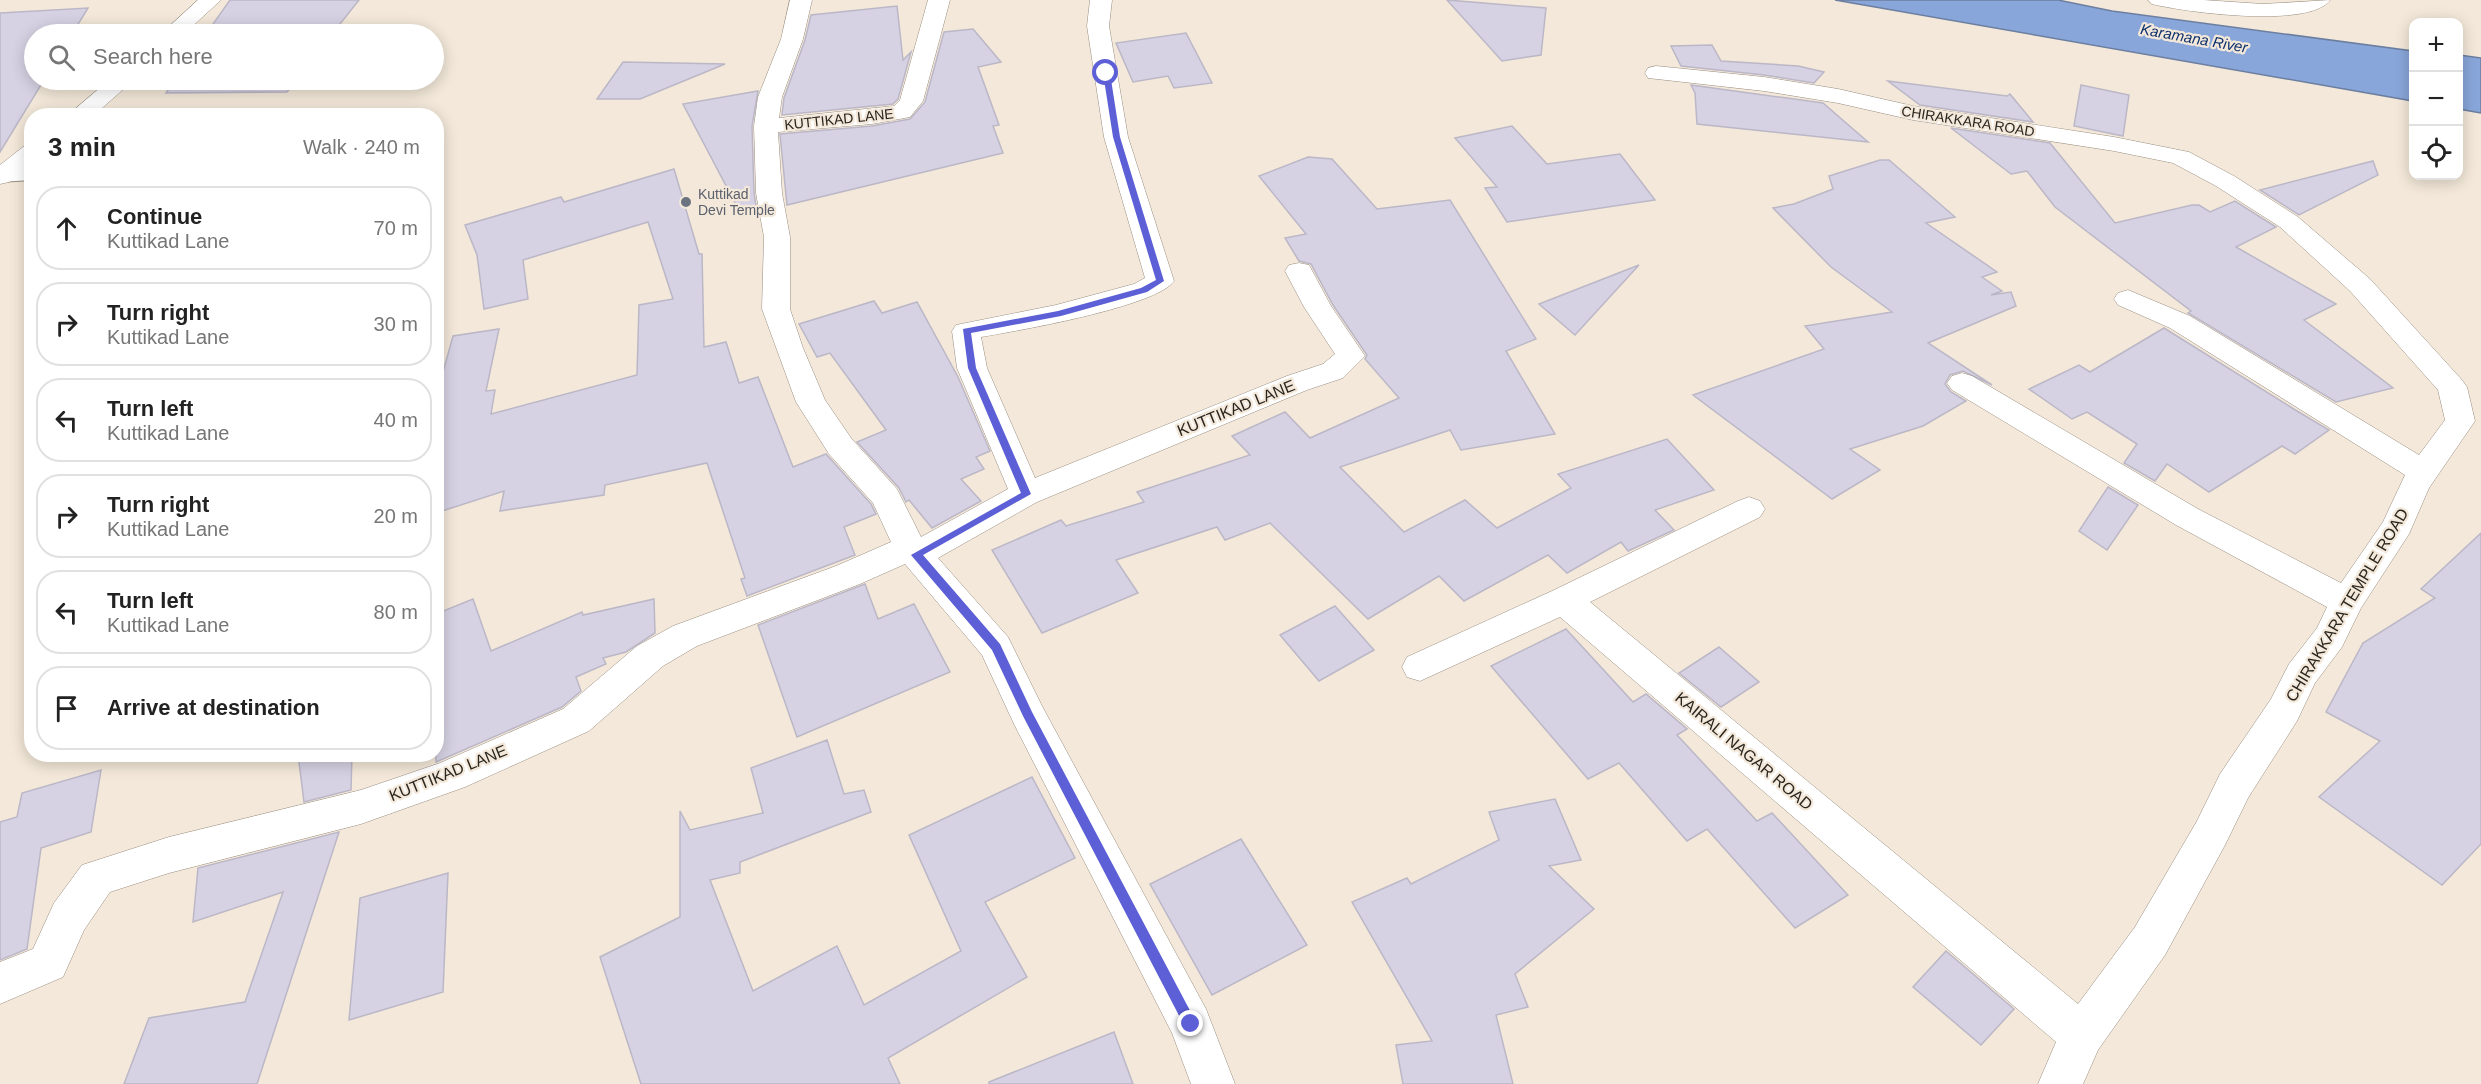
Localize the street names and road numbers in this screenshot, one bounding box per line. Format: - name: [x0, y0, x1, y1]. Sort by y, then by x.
- street label: CHIRAKKARA ROAD: [1900, 103, 2036, 139]
- street label: KUTTIKAD LANE: [784, 105, 894, 133]
- street label: KUTTIKAD LANE: [1175, 377, 1297, 439]
- street label: CHIRAKKARA TEMPLE ROAD: [2283, 505, 2411, 705]
- street label: KAIRALI NAGAR ROAD: [1672, 689, 1816, 813]
- street label: KUTTIKAD LANE: [387, 742, 509, 804]

